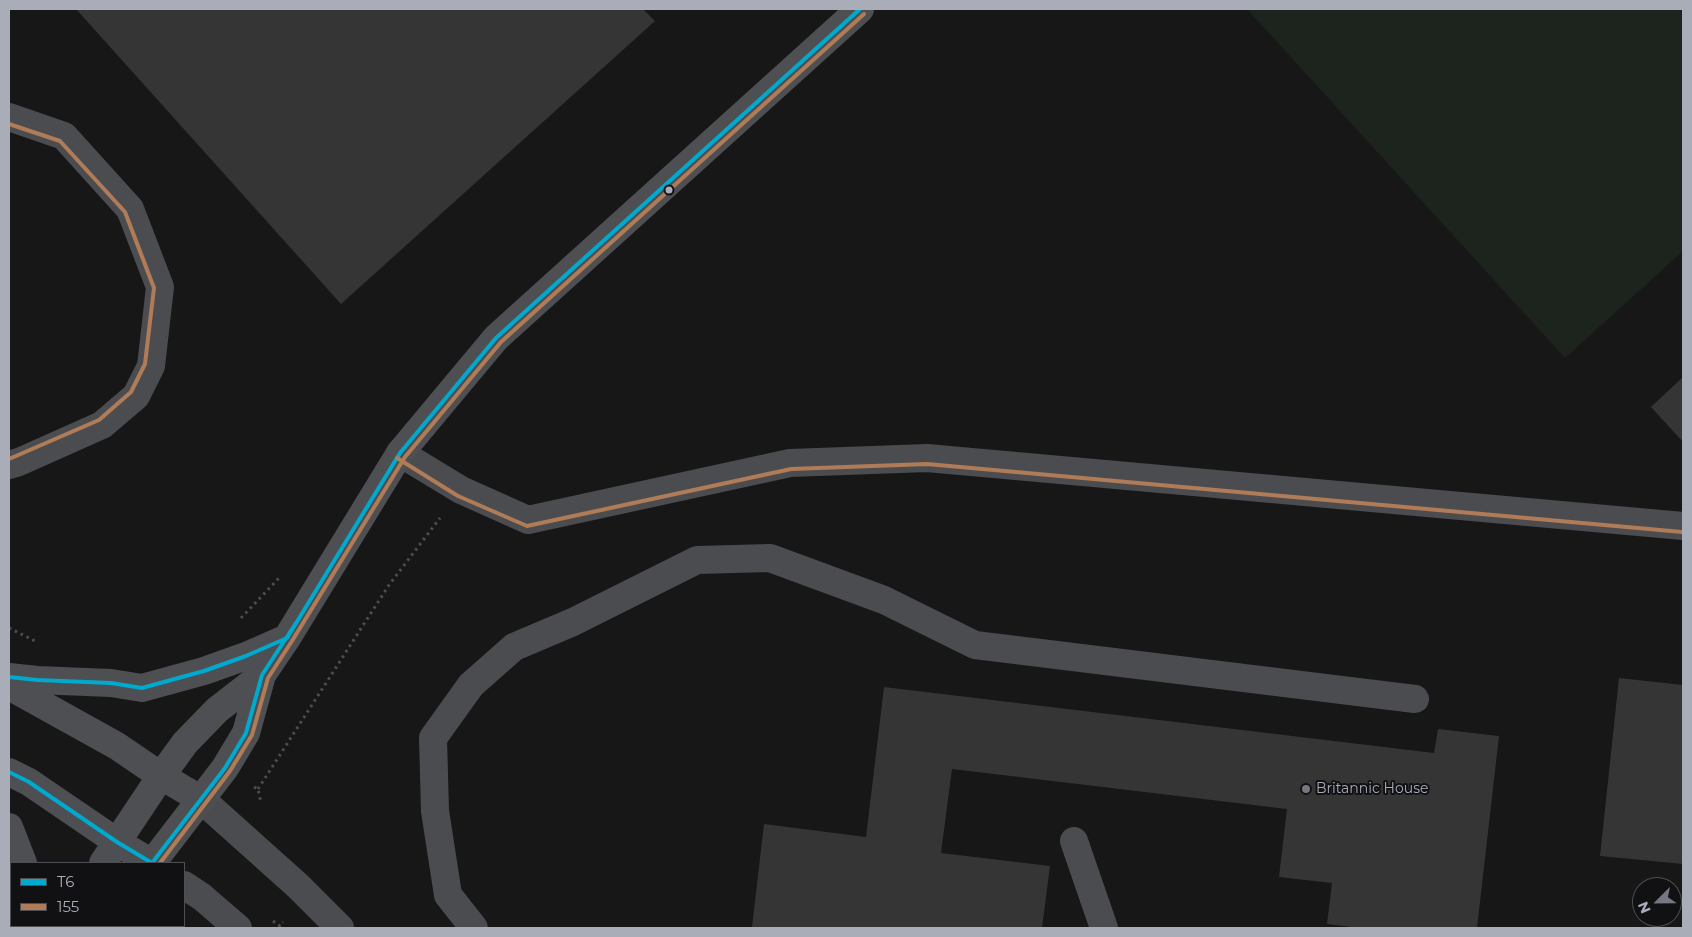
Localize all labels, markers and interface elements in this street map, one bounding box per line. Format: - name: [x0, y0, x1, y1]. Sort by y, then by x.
- unlabelled marker: [664, 185, 674, 195]
- place label: Britannic House: [1316, 781, 1428, 797]
- marker: Britannic House: [1300, 783, 1312, 795]
- legend: [10, 862, 185, 927]
- text: T6: [57, 872, 74, 891]
- north arrow: [1632, 877, 1682, 927]
- text: 155: [57, 897, 79, 916]
- text: N: [1634, 899, 1655, 916]

